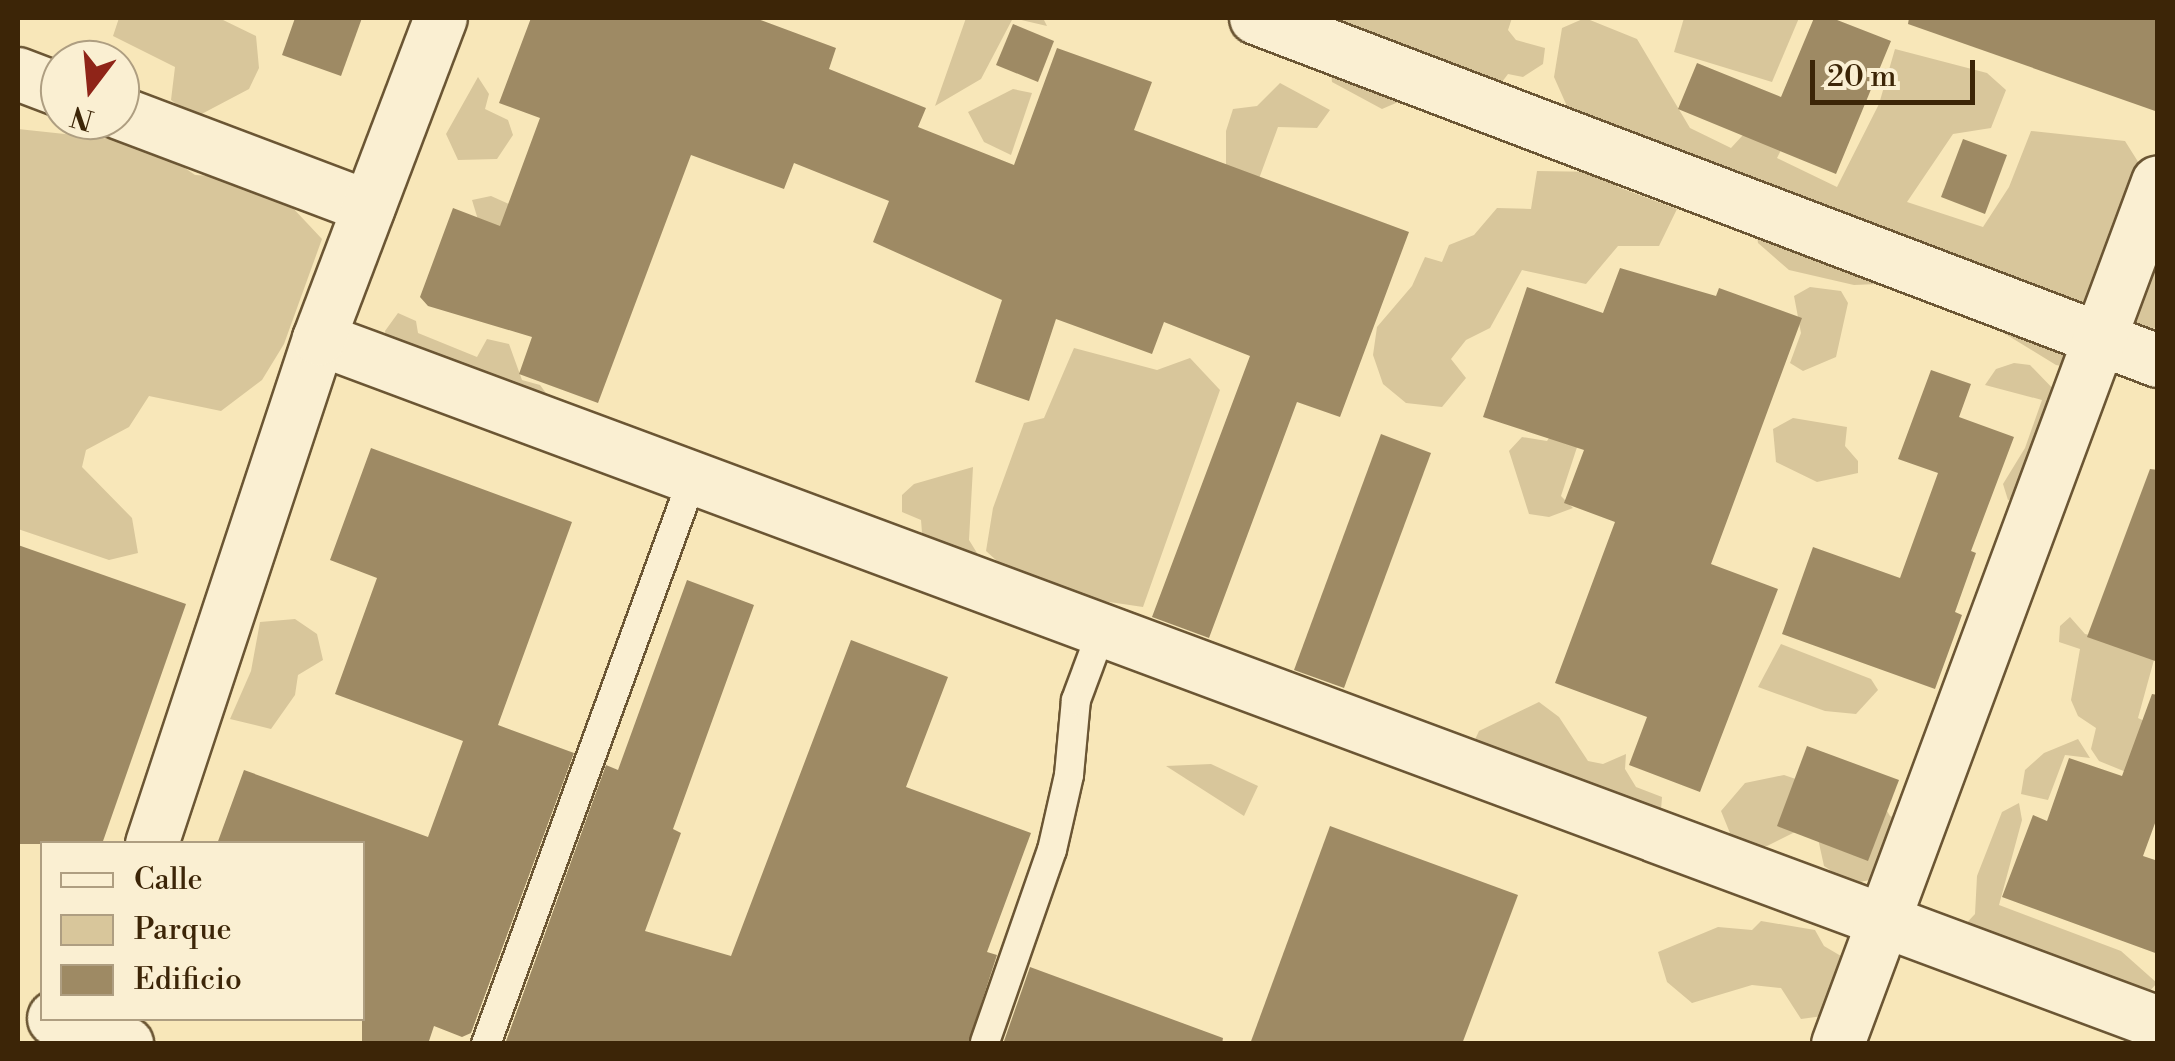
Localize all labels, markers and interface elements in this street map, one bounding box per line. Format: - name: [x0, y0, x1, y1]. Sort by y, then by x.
- north arrow: [40, 40, 140, 140]
- scale bar: [1815, 40, 1980, 102]
- text: 20 m: [1827, 58, 1896, 96]
- text: N: [67, 98, 98, 137]
- legend: [40, 841, 365, 1021]
- text: Calle: [134, 861, 203, 899]
- text: Parque: [134, 911, 232, 949]
- text: Edificio: [134, 961, 242, 999]

